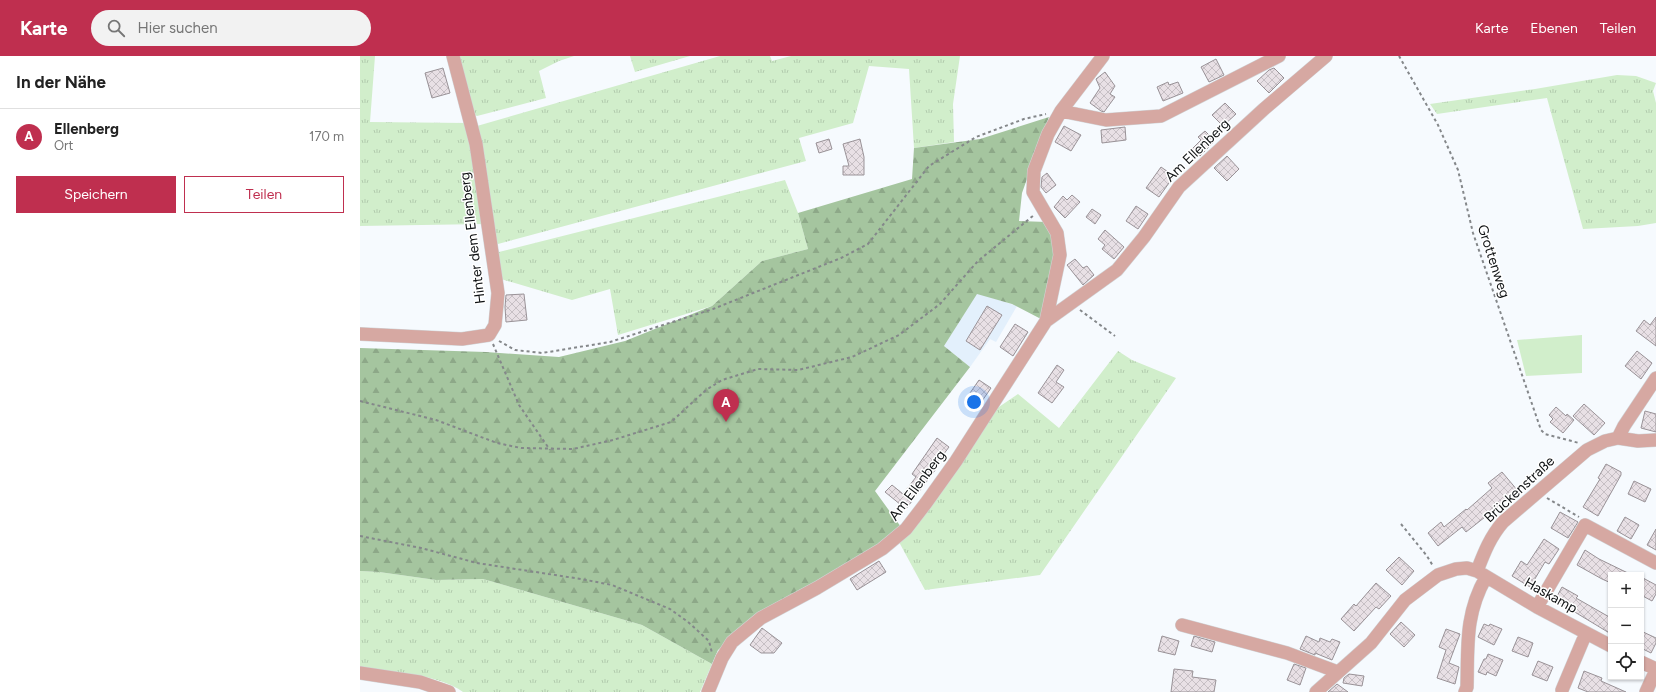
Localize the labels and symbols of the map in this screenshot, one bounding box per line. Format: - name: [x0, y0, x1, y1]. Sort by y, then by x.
- street label: Am Ellenberg: [1161, 115, 1233, 185]
- street label: Hinter dem Ellenberg: [456, 171, 489, 305]
- street label: Grottenweg: [1474, 222, 1513, 300]
- pin: A: [713, 389, 739, 422]
- your location: [964, 392, 984, 412]
- street label: Am Ellenberg: [885, 447, 949, 524]
- street label: Brückenstraße: [1481, 452, 1558, 526]
- street label: Haskamp: [1521, 574, 1580, 617]

